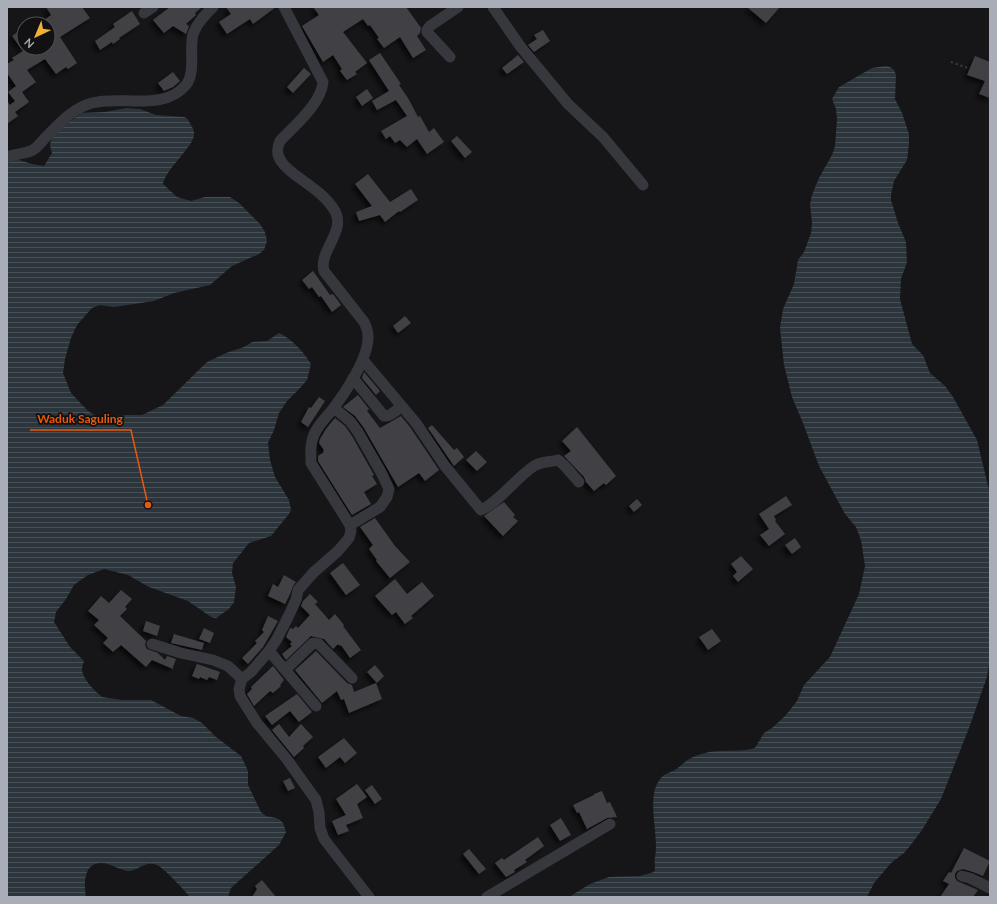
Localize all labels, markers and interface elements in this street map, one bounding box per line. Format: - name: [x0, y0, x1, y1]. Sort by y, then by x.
- north arrow: [16, 16, 56, 56]
- text: N: [21, 36, 36, 51]
- callout: Waduk Saguling: [30, 406, 131, 430]
- text: Waduk Saguling: [37, 411, 124, 426]

